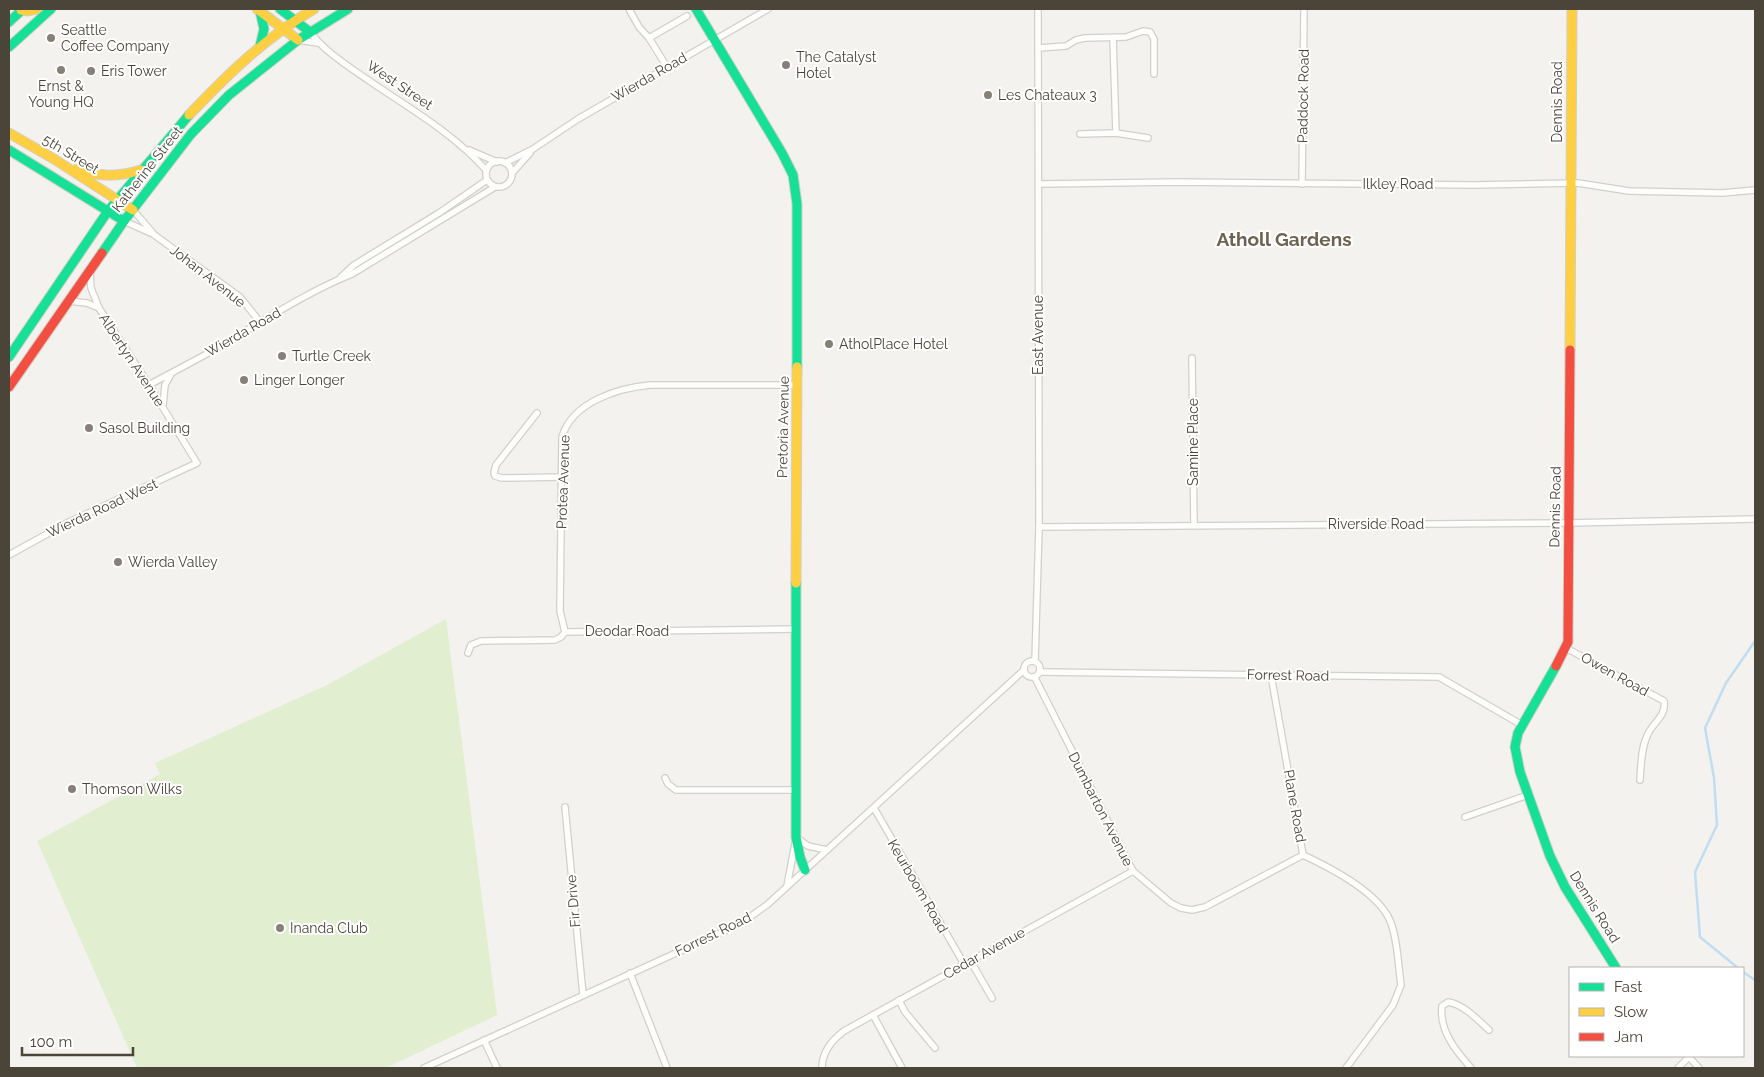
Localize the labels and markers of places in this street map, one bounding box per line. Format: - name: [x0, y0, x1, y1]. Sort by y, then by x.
- place label: Seattle Coffee Company: [61, 22, 170, 54]
- marker: Seattle Coffee Company: [45, 32, 57, 44]
- place label: The Catalyst Hotel: [796, 49, 877, 81]
- marker: The Catalyst Hotel: [780, 59, 792, 71]
- place label: Eris Tower: [101, 63, 167, 79]
- marker: Ernst & Young HQ: [55, 64, 67, 76]
- marker: Eris Tower: [85, 65, 97, 77]
- place label: Ernst & Young HQ: [28, 78, 94, 110]
- place label: Les Chateaux 3: [998, 87, 1097, 103]
- marker: Les Chateaux 3: [982, 89, 994, 101]
- place label: AtholPlace Hotel: [839, 336, 948, 352]
- marker: AtholPlace Hotel: [823, 338, 835, 350]
- place label: Turtle Creek: [292, 348, 372, 364]
- marker: Turtle Creek: [276, 350, 288, 362]
- place label: Linger Longer: [254, 372, 345, 388]
- marker: Linger Longer: [238, 374, 250, 386]
- place label: Sasol Building: [99, 420, 190, 436]
- marker: Sasol Building: [83, 422, 95, 434]
- place label: Wierda Valley: [128, 554, 218, 570]
- marker: Wierda Valley: [112, 556, 124, 568]
- place label: Thomson Wilks: [82, 781, 182, 797]
- marker: Thomson Wilks: [66, 783, 78, 795]
- place label: Inanda Club: [290, 920, 368, 936]
- marker: Inanda Club: [274, 922, 286, 934]

